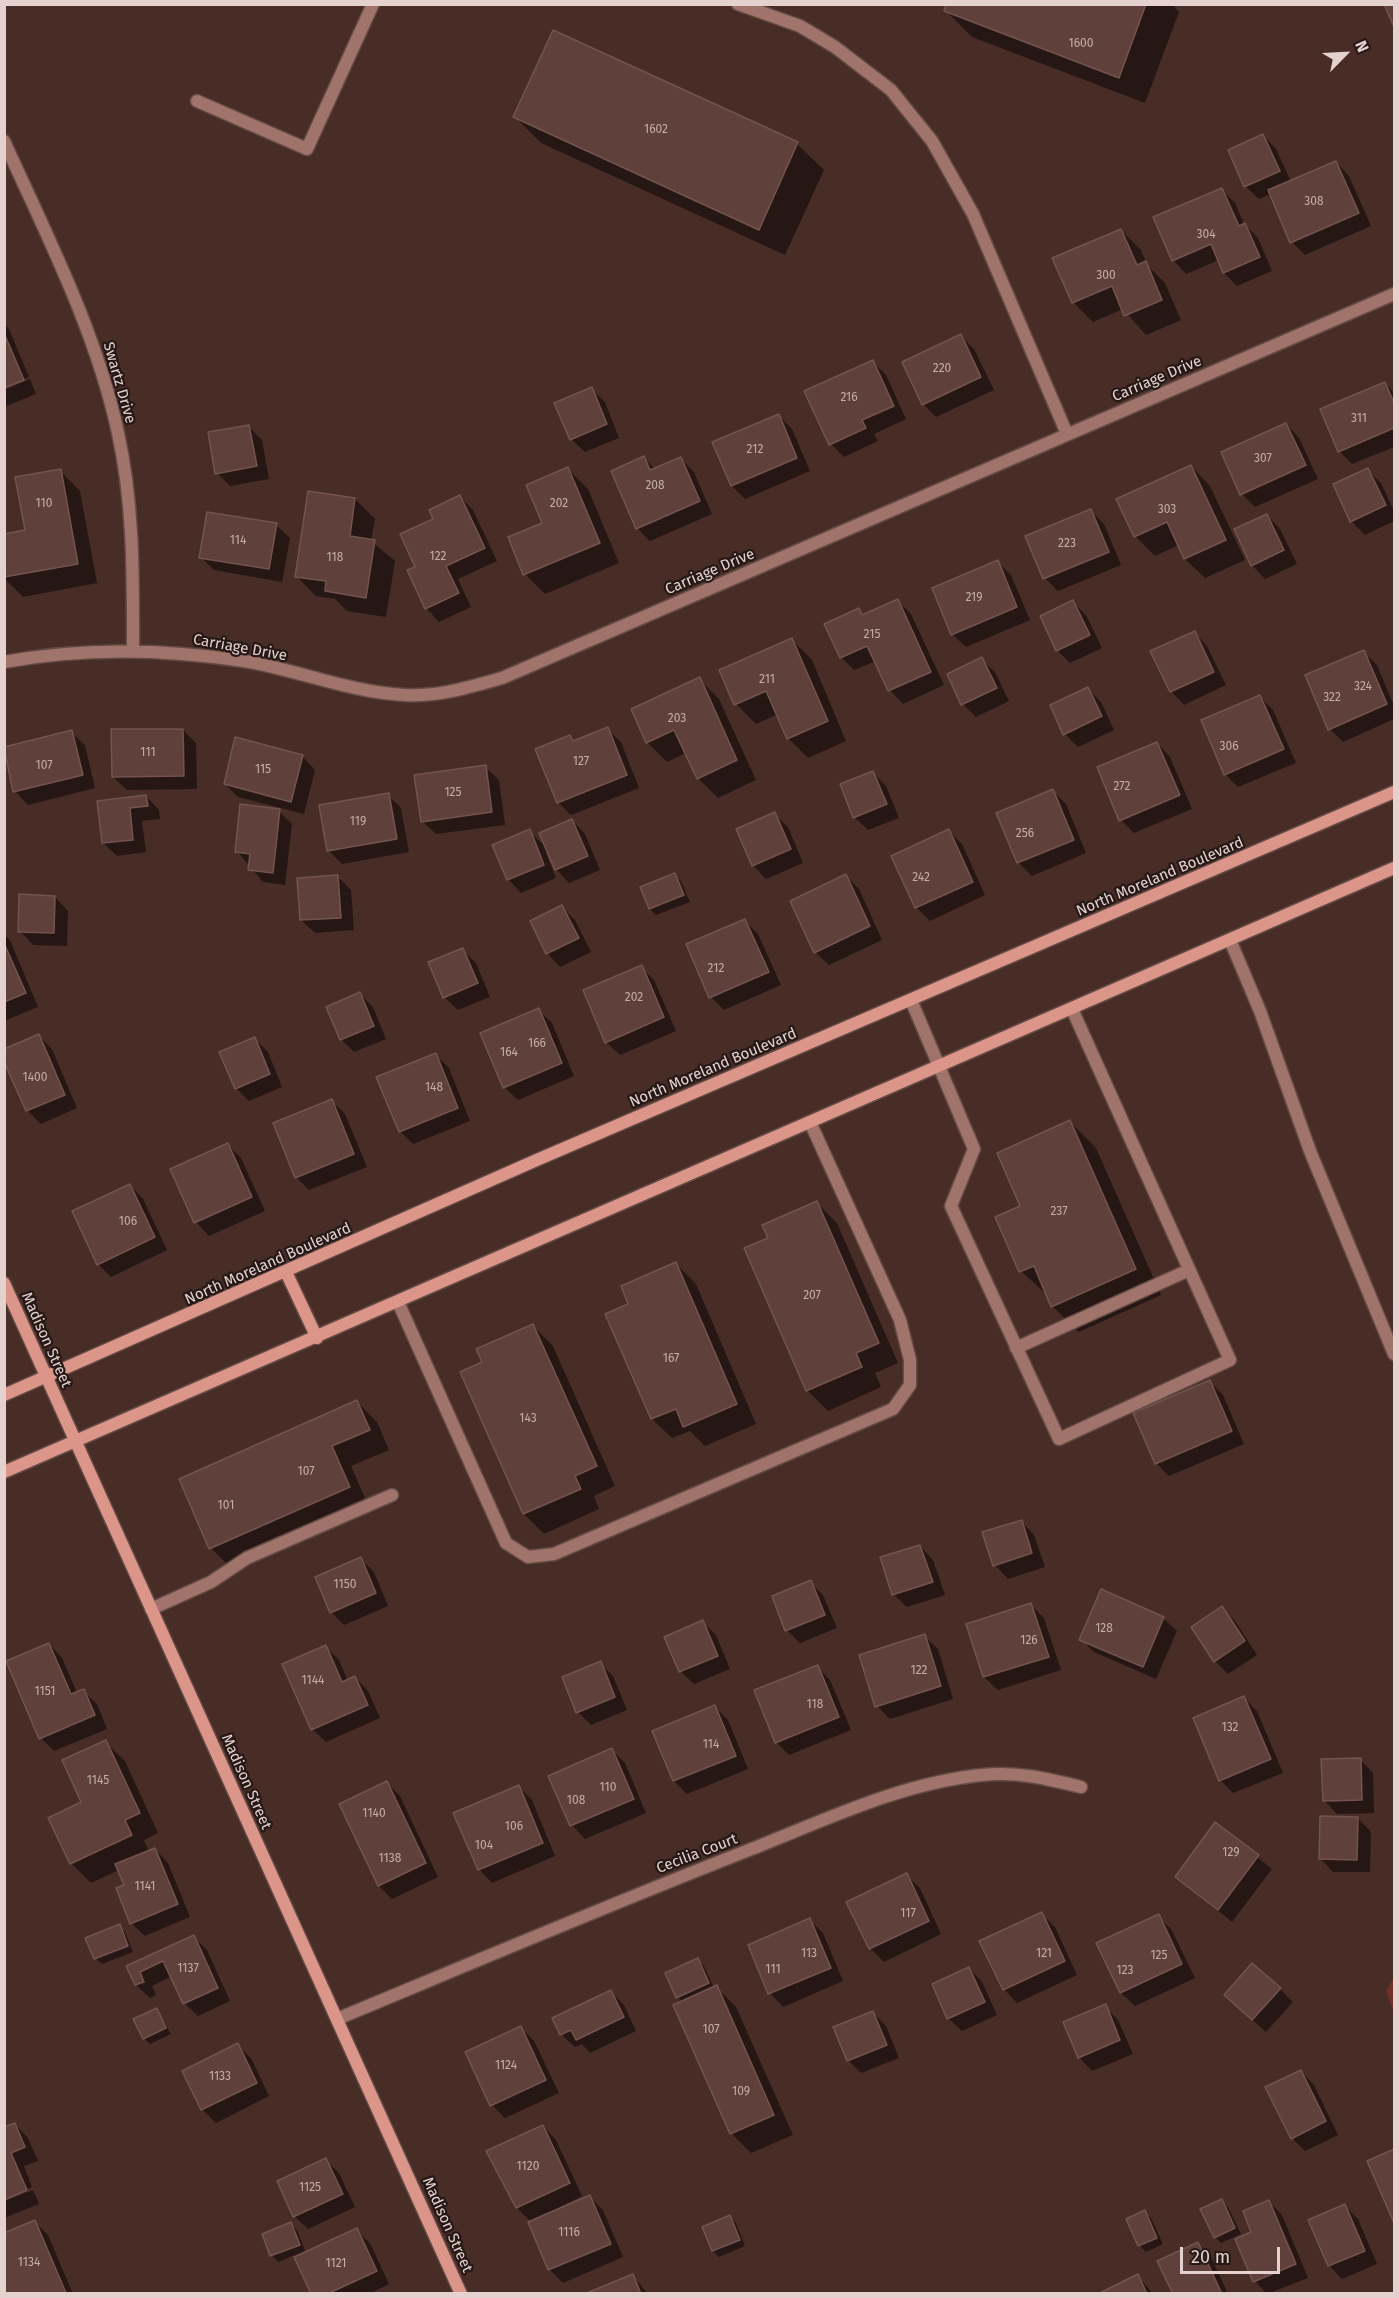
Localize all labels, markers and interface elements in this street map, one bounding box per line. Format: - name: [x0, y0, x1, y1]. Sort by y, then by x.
- north arrow: [1315, 24, 1375, 84]
- house number: 1600: [1069, 37, 1093, 51]
- text: N: [1351, 38, 1373, 55]
- house number: 1602: [644, 123, 668, 137]
- house number: 308: [1304, 195, 1324, 209]
- house number: 304: [1196, 228, 1216, 242]
- house number: 300: [1096, 269, 1116, 283]
- street label: Swartz Drive: [99, 340, 139, 426]
- street label: Carriage Drive: [1110, 352, 1204, 406]
- house number: 220: [933, 362, 951, 376]
- house number: 216: [840, 391, 858, 405]
- house number: 311: [1351, 412, 1367, 426]
- house number: 212: [747, 443, 763, 457]
- house number: 307: [1254, 452, 1272, 466]
- house number: 208: [645, 479, 665, 493]
- house number: 110: [36, 497, 52, 511]
- house number: 202: [550, 497, 568, 511]
- house number: 303: [1158, 503, 1176, 517]
- house number: 114: [230, 534, 246, 548]
- house number: 223: [1058, 537, 1076, 551]
- street label: Carriage Drive: [663, 545, 757, 599]
- house number: 122: [429, 550, 447, 564]
- house number: 118: [327, 551, 343, 565]
- house number: 219: [965, 591, 983, 605]
- house number: 215: [864, 628, 880, 642]
- street label: Carriage Drive: [192, 631, 288, 665]
- house number: 211: [759, 673, 775, 687]
- house number: 324: [1354, 680, 1372, 694]
- house number: 322: [1323, 691, 1341, 705]
- house number: 203: [668, 712, 686, 726]
- house number: 306: [1219, 740, 1239, 754]
- house number: 111: [140, 746, 156, 760]
- house number: 127: [573, 755, 589, 769]
- house number: 107: [36, 759, 52, 773]
- house number: 115: [255, 763, 271, 777]
- house number: 272: [1114, 780, 1130, 794]
- house number: 125: [444, 786, 462, 800]
- house number: 119: [350, 815, 366, 829]
- house number: 256: [1016, 827, 1034, 841]
- street label: North Moreland Boulevard: [1074, 834, 1246, 920]
- house number: 242: [912, 871, 930, 885]
- house number: 212: [708, 962, 724, 976]
- house number: 202: [625, 991, 643, 1005]
- street label: North Moreland Boulevard: [627, 1025, 799, 1111]
- house number: 166: [528, 1037, 546, 1051]
- house number: 164: [500, 1046, 518, 1060]
- house number: 1400: [23, 1071, 47, 1085]
- house number: 148: [425, 1081, 443, 1095]
- house number: 237: [1050, 1205, 1068, 1219]
- house number: 106: [119, 1215, 137, 1229]
- street label: North Moreland Boulevard: [182, 1219, 354, 1309]
- house number: 207: [803, 1289, 821, 1303]
- street label: Madison Street: [17, 1290, 75, 1390]
- house number: 167: [663, 1352, 679, 1366]
- house number: 143: [519, 1412, 537, 1426]
- house number: 107: [298, 1465, 314, 1479]
- house number: 101: [218, 1499, 234, 1513]
- house number: 1150: [334, 1578, 356, 1592]
- house number: 128: [1095, 1622, 1113, 1636]
- house number: 126: [1020, 1634, 1038, 1648]
- house number: 122: [910, 1664, 928, 1678]
- house number: 1144: [302, 1674, 324, 1688]
- house number: 1151: [35, 1685, 55, 1699]
- house number: 118: [807, 1698, 823, 1712]
- house number: 132: [1221, 1721, 1239, 1735]
- street label: Madison Street: [217, 1732, 275, 1832]
- house number: 114: [703, 1738, 719, 1752]
- house number: 1145: [87, 1774, 109, 1788]
- house number: 110: [600, 1781, 616, 1795]
- house number: 108: [567, 1794, 585, 1808]
- house number: 1140: [362, 1807, 386, 1821]
- house number: 106: [505, 1820, 523, 1834]
- street label: Cecilia Court: [654, 1830, 740, 1878]
- house number: 104: [475, 1839, 493, 1853]
- house number: 129: [1222, 1846, 1240, 1860]
- house number: 1138: [379, 1852, 401, 1866]
- house number: 1141: [134, 1880, 156, 1894]
- house number: 117: [900, 1907, 916, 1921]
- house number: 113: [801, 1947, 817, 1961]
- house number: 121: [1036, 1947, 1052, 1961]
- house number: 125: [1150, 1949, 1168, 1963]
- house number: 1137: [177, 1962, 199, 1976]
- house number: 111: [765, 1963, 781, 1977]
- house number: 123: [1116, 1964, 1134, 1978]
- house number: 107: [703, 2023, 719, 2037]
- house number: 1124: [495, 2059, 517, 2073]
- house number: 1133: [209, 2070, 231, 2084]
- house number: 109: [732, 2085, 750, 2099]
- house number: 1120: [517, 2160, 539, 2174]
- street label: Madison Street: [418, 2175, 476, 2275]
- house number: 1125: [299, 2181, 321, 2195]
- house number: 1116: [558, 2226, 580, 2240]
- scale bar: [1183, 2235, 1284, 2273]
- text: 20 m: [1191, 2246, 1230, 2268]
- house number: 1134: [18, 2256, 40, 2270]
- house number: 1121: [325, 2257, 347, 2271]

